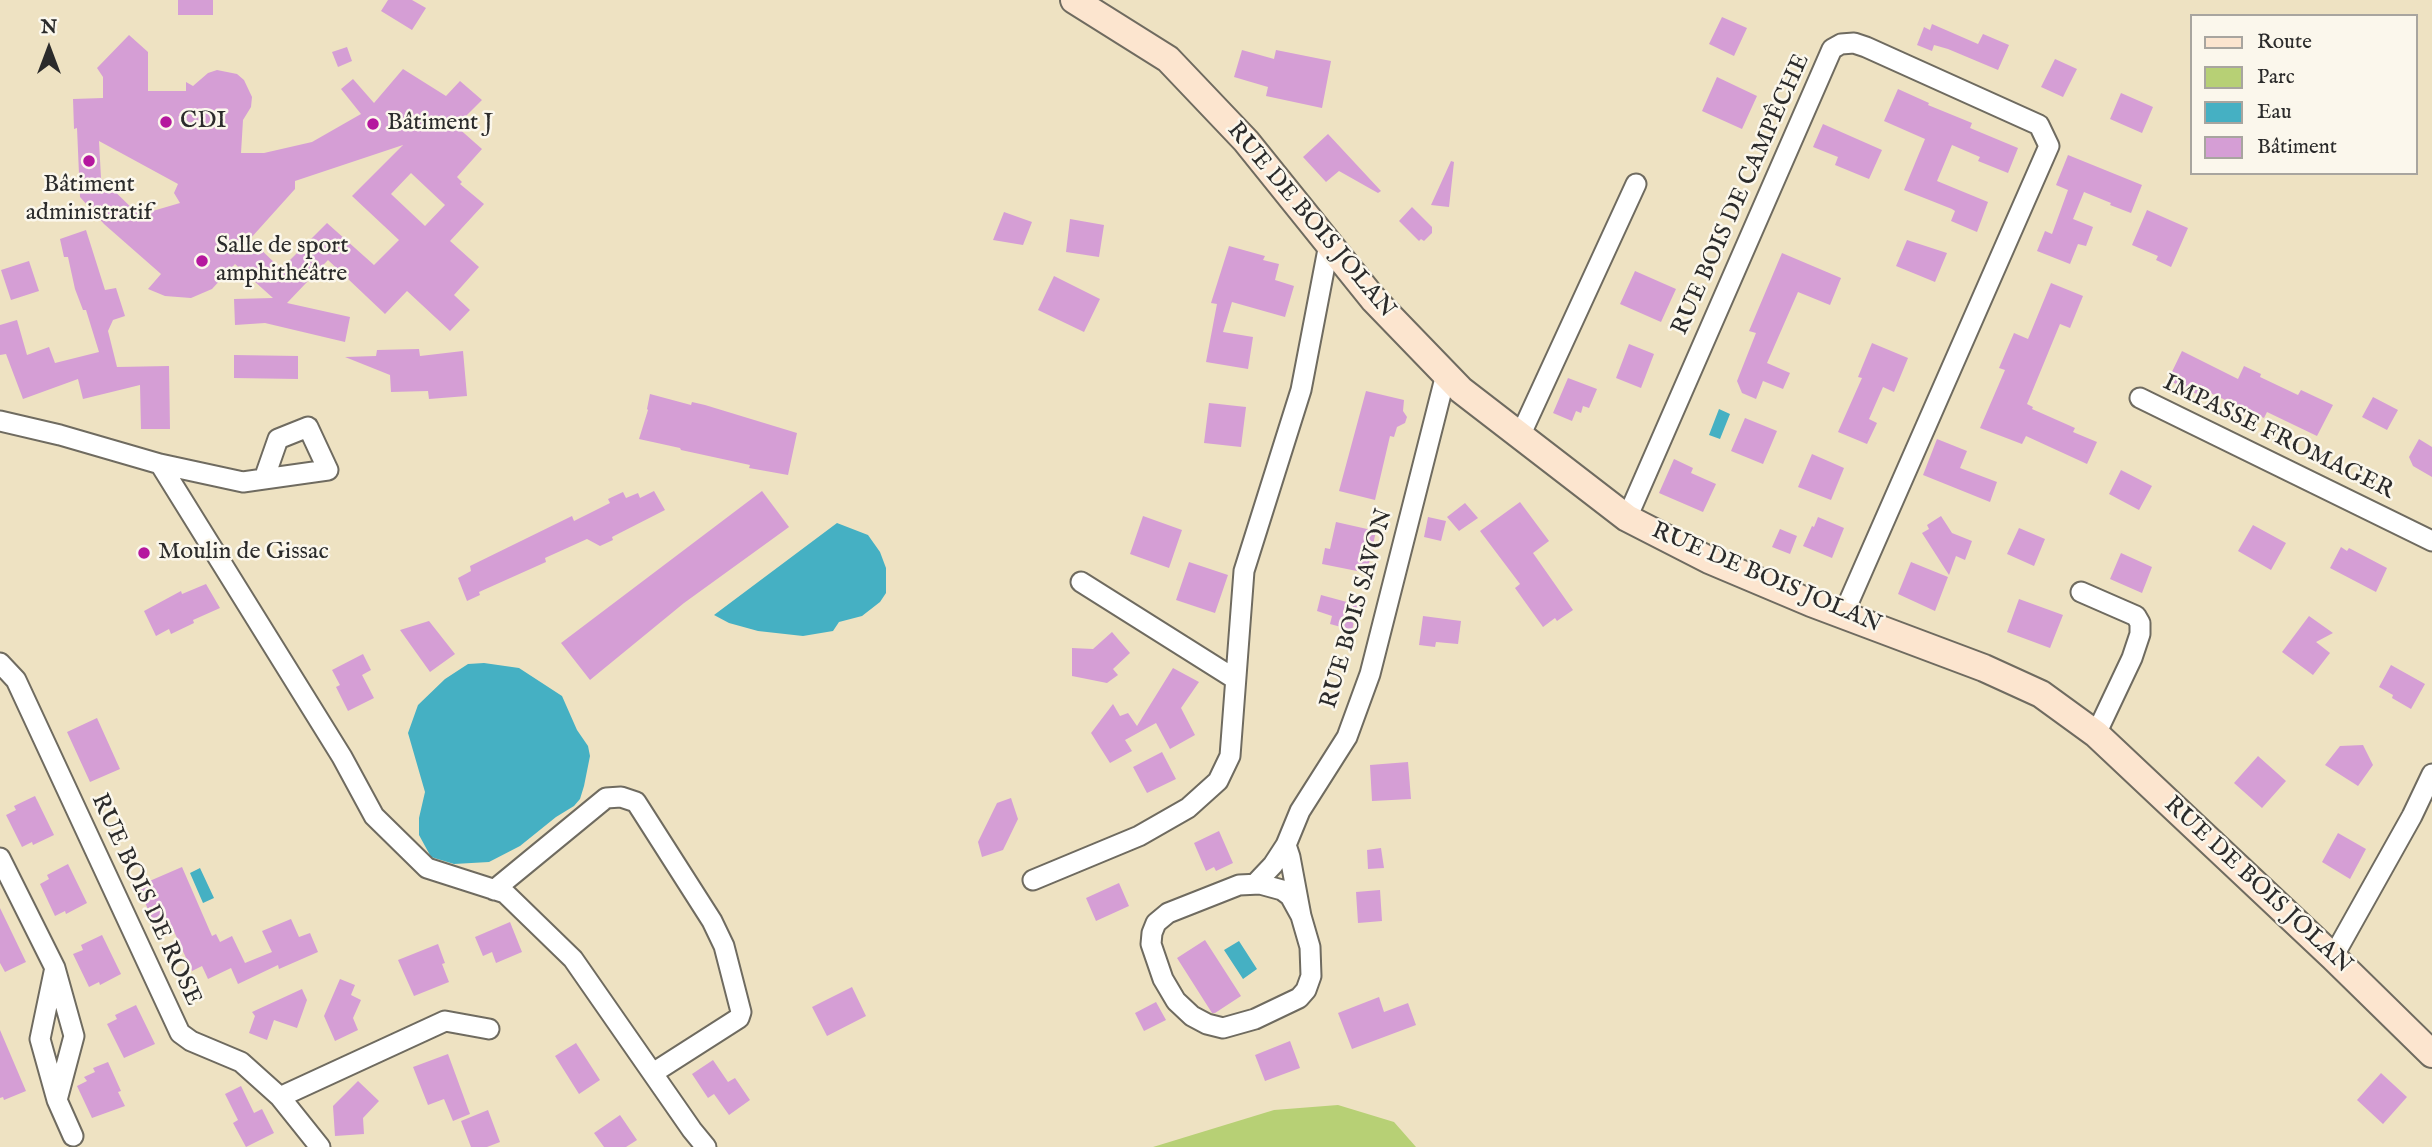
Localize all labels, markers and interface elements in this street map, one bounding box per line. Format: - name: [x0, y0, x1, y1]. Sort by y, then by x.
- north arrow: [14, 14, 84, 84]
- legend: [2190, 14, 2418, 175]
- text: N: [41, 16, 57, 40]
- text: Route: [2257, 29, 2312, 56]
- street label: RUE BOIS DE CAMPÊCHE: [1667, 50, 1817, 340]
- text: Parc: [2257, 64, 2295, 91]
- text: Eau: [2257, 99, 2292, 126]
- place label: CDI: [180, 108, 226, 136]
- place label: Bâtiment J: [387, 110, 493, 138]
- marker: CDI: [158, 114, 174, 130]
- marker: Bâtiment J: [365, 116, 381, 132]
- street label: RUE DE BOIS JOLAN: [1220, 117, 1400, 325]
- text: Bâtiment: [2257, 134, 2337, 161]
- marker: Bâtiment administratif: [81, 153, 97, 169]
- place label: Bâtiment administratif: [26, 172, 152, 228]
- place label: Salle de sport amphithéâtre: [216, 233, 348, 289]
- marker: Salle de sport amphithéâtre: [194, 253, 210, 269]
- street label: IMPASSE FROMAGER: [2158, 369, 2398, 507]
- street label: RUE BOIS SAVON: [1316, 506, 1400, 712]
- street label: RUE DE BOIS JOLAN: [1647, 518, 1885, 640]
- place label: Moulin de Gissac: [158, 539, 329, 567]
- marker: Moulin de Gissac: [136, 545, 152, 561]
- street label: RUE BOIS DE ROSE: [83, 790, 207, 1010]
- street label: RUE DE BOIS JOLAN: [2157, 791, 2357, 981]

